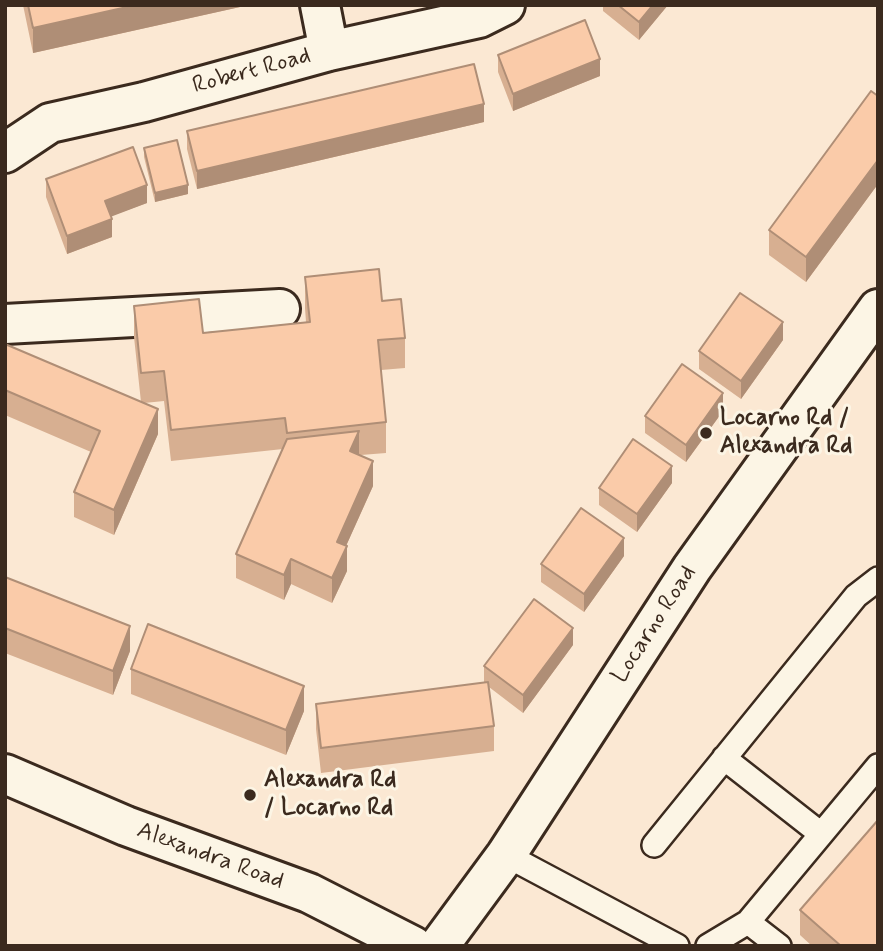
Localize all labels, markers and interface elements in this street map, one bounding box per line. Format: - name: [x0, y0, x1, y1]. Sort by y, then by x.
- street label: Robert Road: [190, 42, 314, 102]
- place label: Locarno Rd / Alexandra Rd: [720, 405, 852, 461]
- marker: Locarno Rd / Alexandra Rd: [698, 425, 714, 441]
- street label: Locarno Road: [606, 561, 704, 689]
- place label: Alexandra Rd / Locarno Rd: [264, 767, 396, 823]
- marker: Alexandra Rd / Locarno Rd: [242, 787, 258, 803]
- street label: Alexandra Road: [133, 817, 287, 897]

